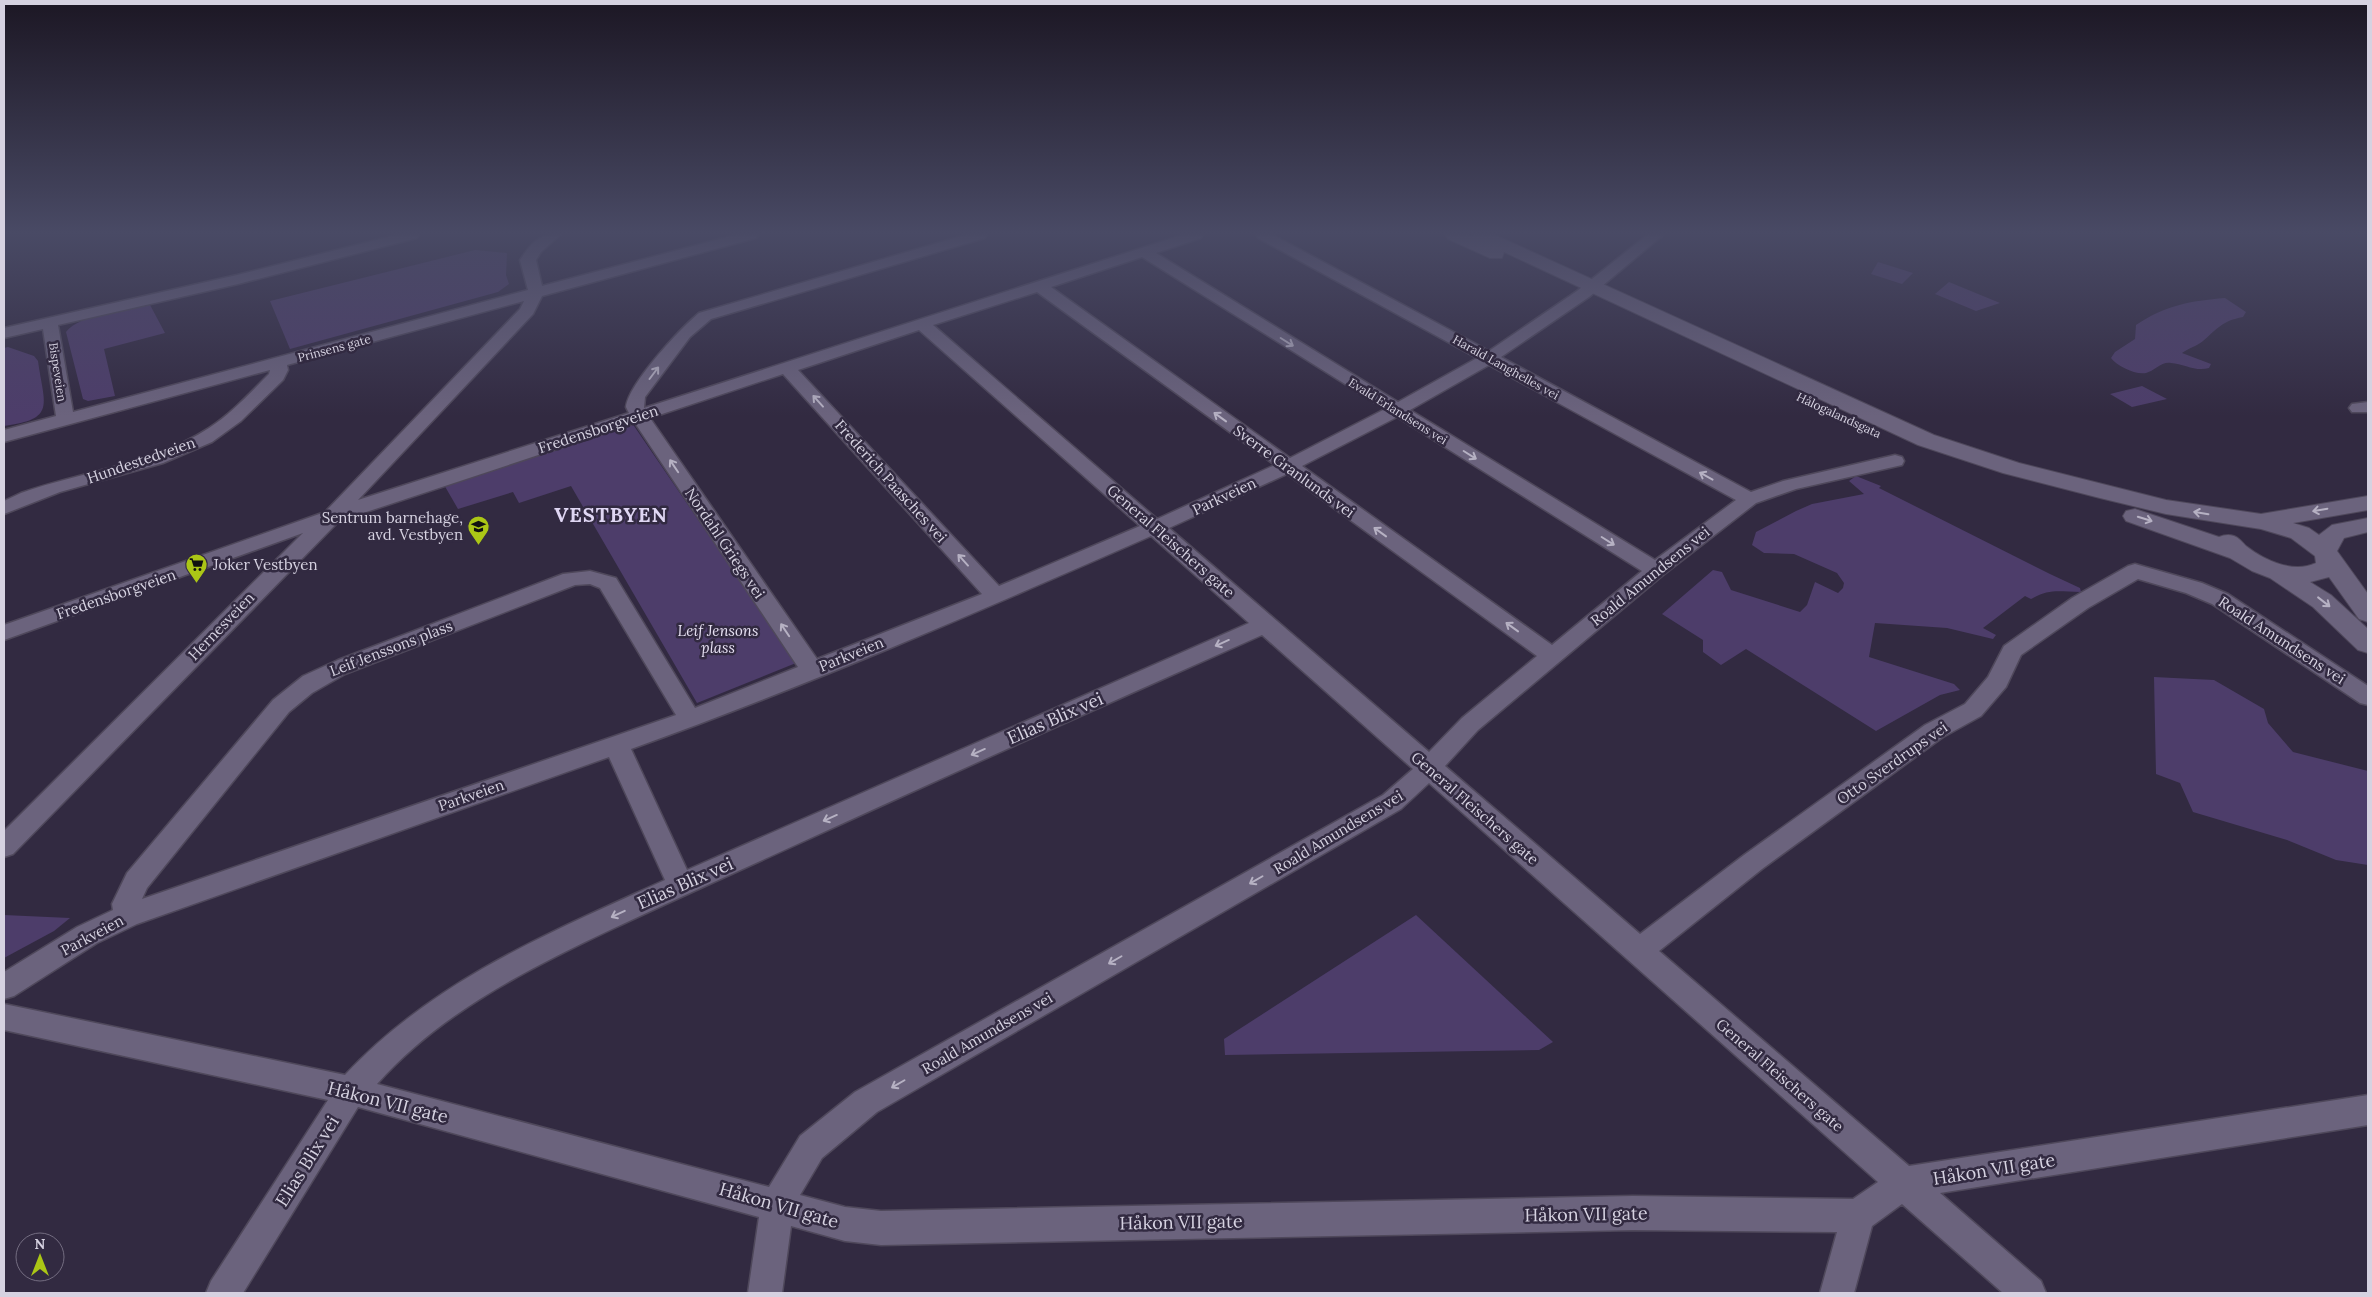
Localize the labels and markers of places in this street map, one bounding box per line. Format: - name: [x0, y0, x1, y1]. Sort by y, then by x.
- place label: Sentrum barnehage, avd. Vestbyen: [322, 508, 463, 544]
- school or university icon: Sentrum barnehage, avd. Vestbyen: [467, 514, 491, 545]
- supermarket icon: Joker Vestbyen: [185, 552, 209, 583]
- place label: Joker Vestbyen: [212, 555, 318, 574]

